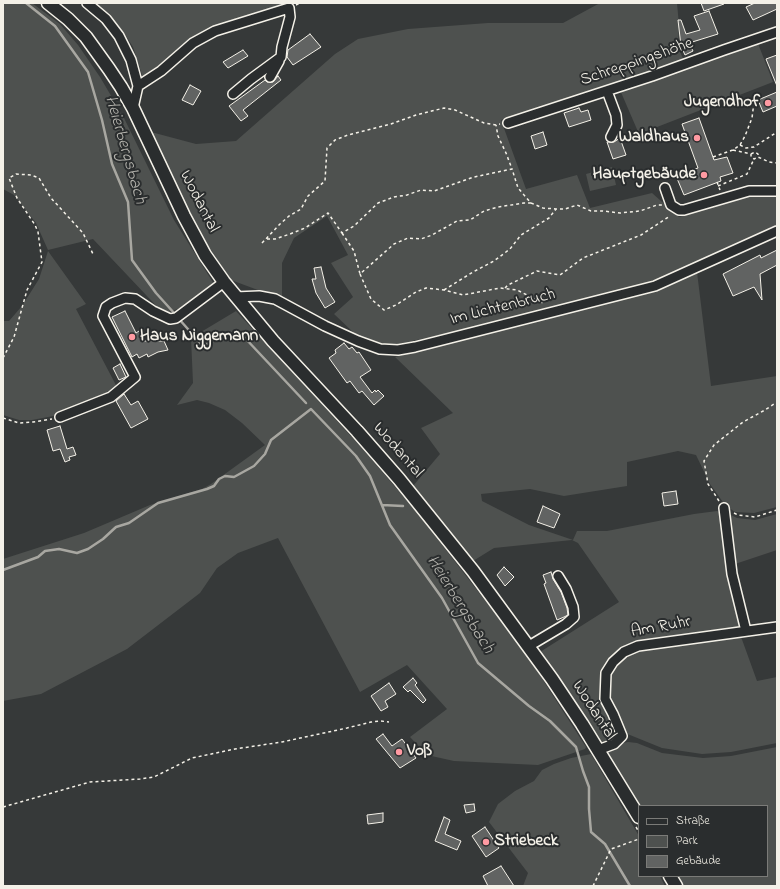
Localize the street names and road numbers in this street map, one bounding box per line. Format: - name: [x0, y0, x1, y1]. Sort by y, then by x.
- street label: Schreppingshöhe: [578, 34, 696, 92]
- street label: Wodantal: [174, 168, 222, 236]
- street label: Im Lichtenbruch: [448, 285, 558, 331]
- street label: Wodantal: [367, 419, 427, 483]
- street label: Am Ruhr: [630, 613, 692, 643]
- street label: Wodantal: [566, 677, 620, 745]

